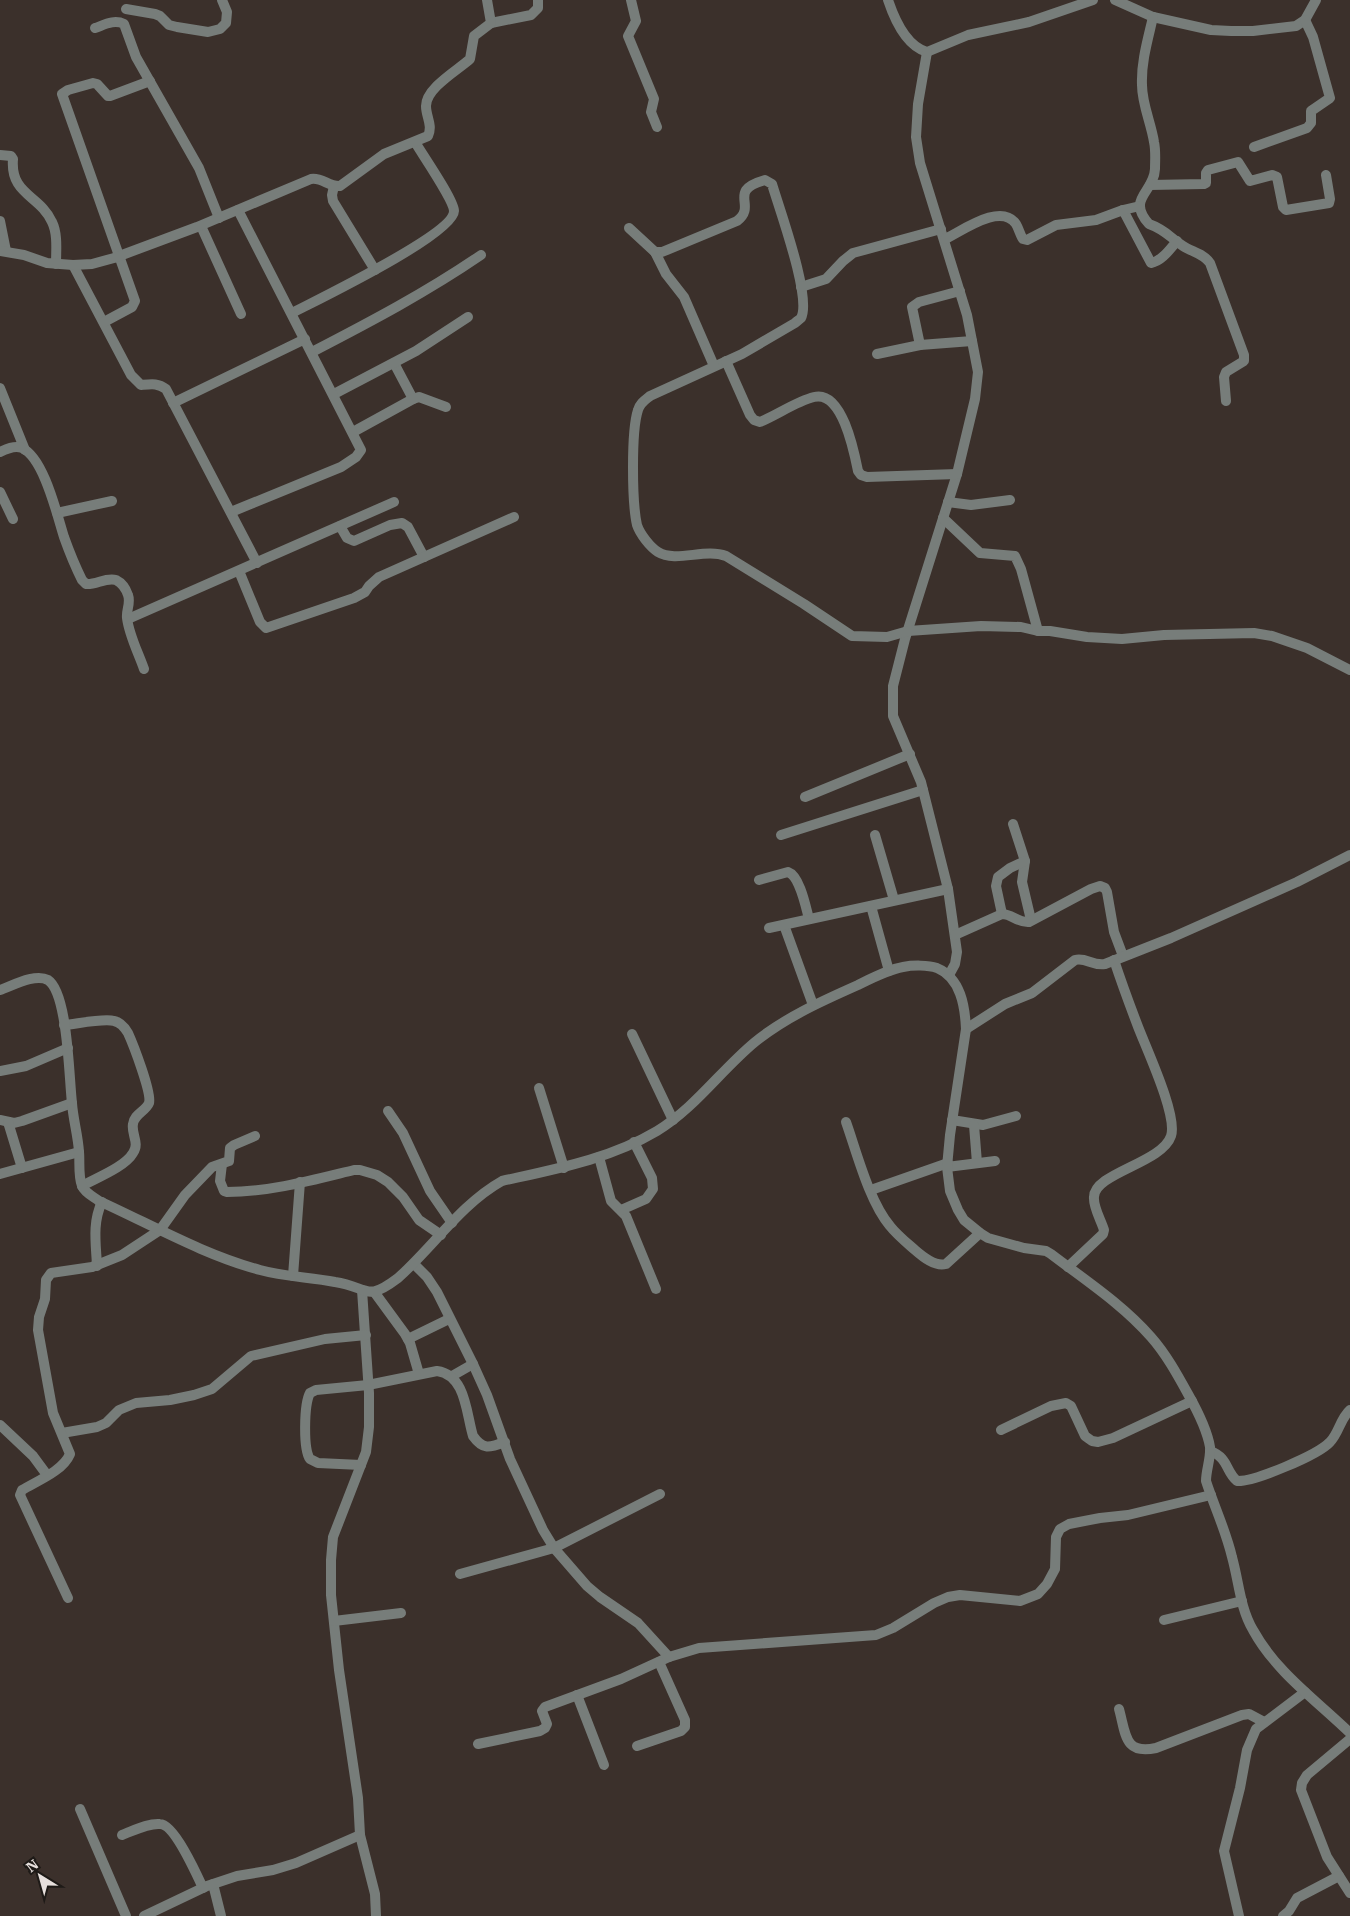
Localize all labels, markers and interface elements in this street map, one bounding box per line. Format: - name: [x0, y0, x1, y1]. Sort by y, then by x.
- north arrow: [15, 1851, 65, 1901]
- text: N: [22, 1855, 42, 1876]

